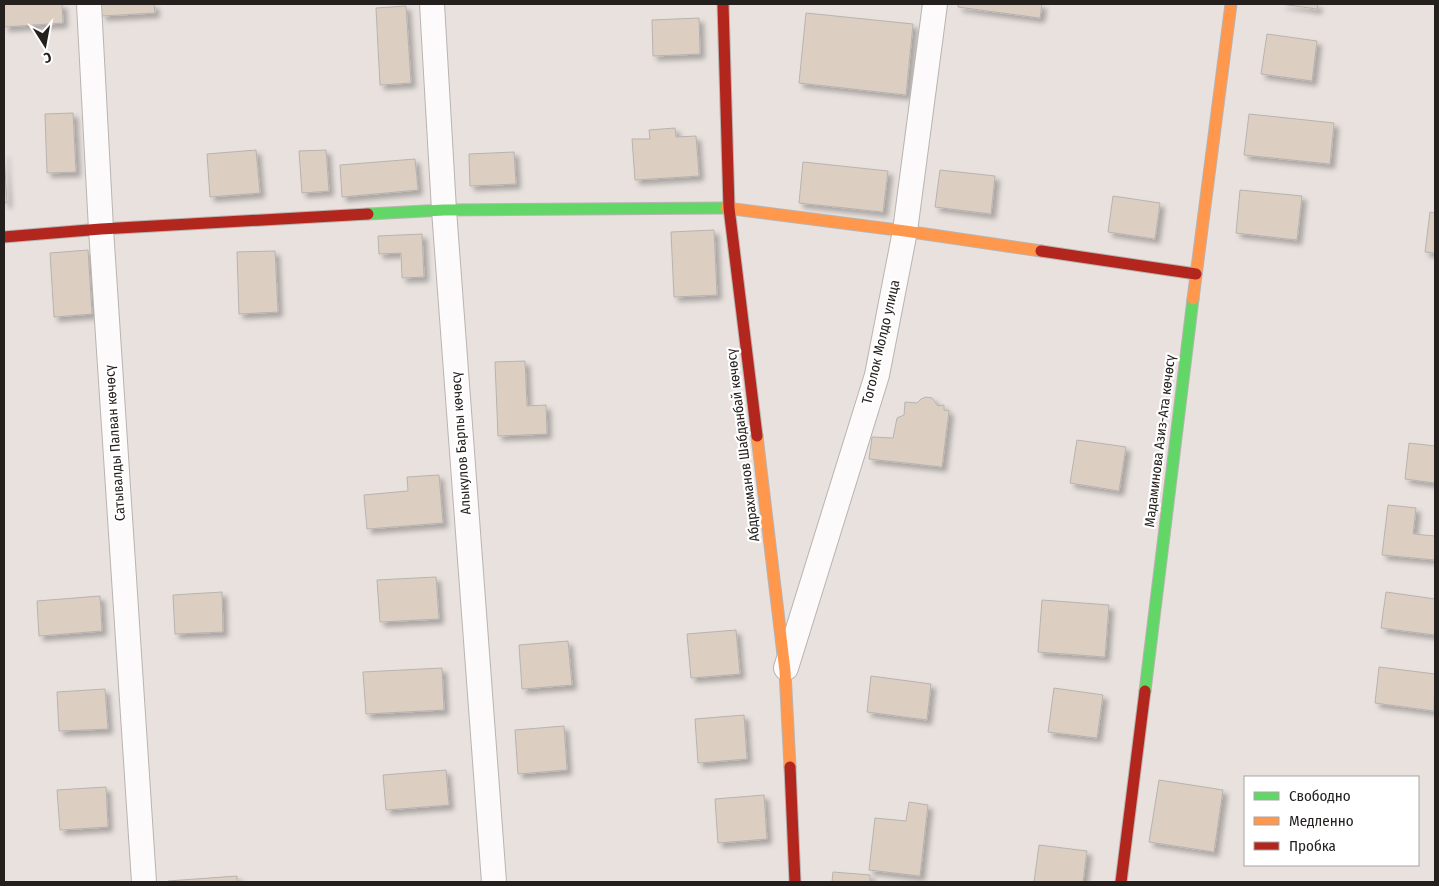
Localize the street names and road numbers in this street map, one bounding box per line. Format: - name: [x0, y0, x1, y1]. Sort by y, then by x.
- street label: Тоголок Молдо улица: [858, 278, 904, 406]
- street label: Абдрахманов Шабданбай көчөсү: [723, 347, 763, 543]
- street label: Мадаминова Азиз-Ата көчөсү: [1141, 353, 1179, 528]
- street label: Сатывалды Палван көчөсү: [101, 364, 129, 522]
- street label: Алыкулов Барпы көчөсү: [447, 370, 474, 515]

